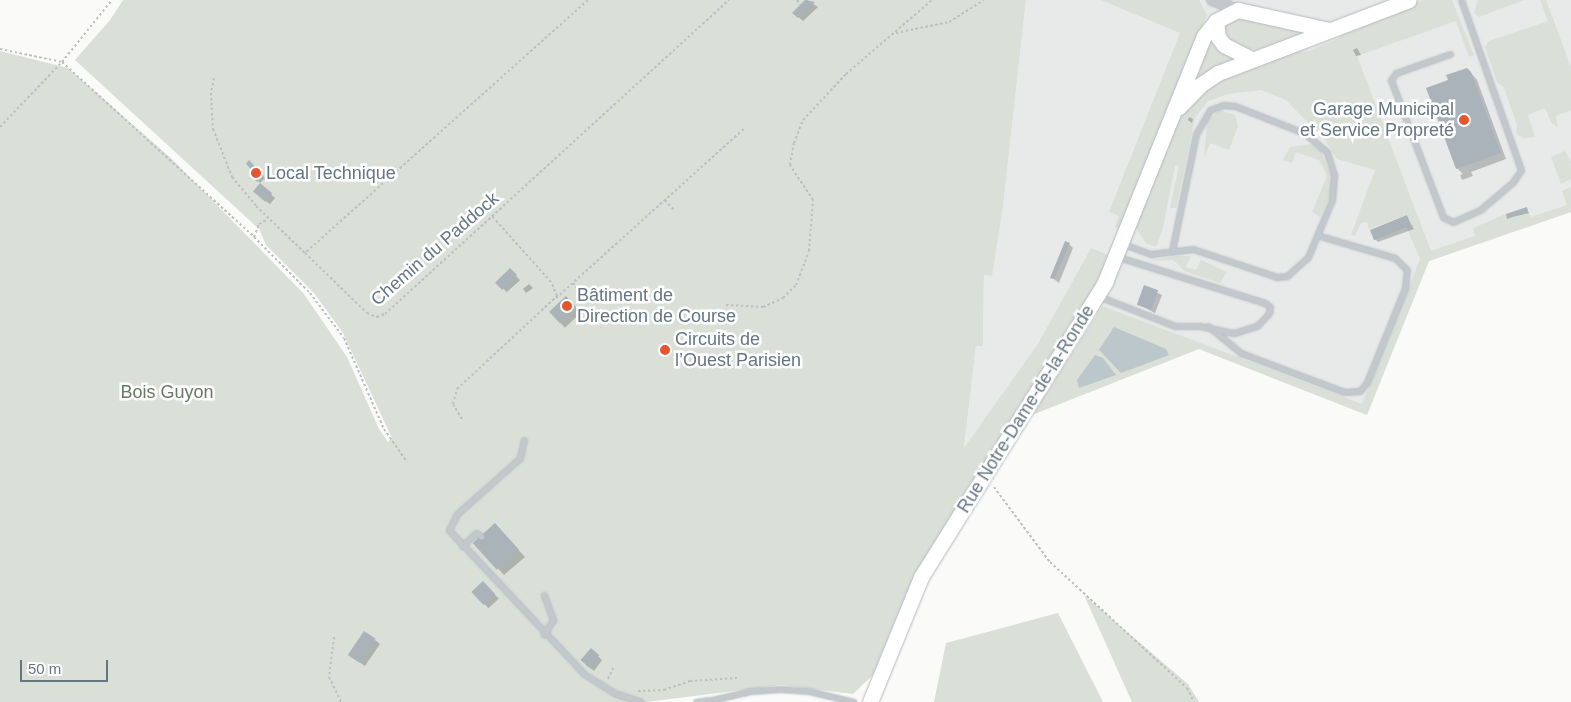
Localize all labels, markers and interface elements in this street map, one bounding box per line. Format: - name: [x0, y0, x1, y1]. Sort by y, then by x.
- place label: Garage Municipal et Service Propreté: [1300, 99, 1454, 142]
- marker: Garage Municipal et Service Propreté: [1458, 114, 1470, 126]
- place label: Local Technique: [266, 162, 396, 184]
- marker: Local Technique: [250, 167, 262, 179]
- street label: Chemin du Paddock: [367, 188, 503, 310]
- place label: Bâtiment de Direction de Course: [577, 285, 736, 328]
- marker: Bâtiment de Direction de Course: [561, 300, 573, 312]
- street label: Rue Notre-Dame-de-la-Ronde: [953, 301, 1099, 517]
- place label: Circuits de l’Ouest Parisien: [675, 329, 801, 372]
- marker: Circuits de l’Ouest Parisien: [659, 344, 671, 356]
- park label: Bois Guyon: [120, 381, 214, 403]
- scale bar: [22, 650, 110, 682]
- text: 50 m: [28, 660, 61, 677]

